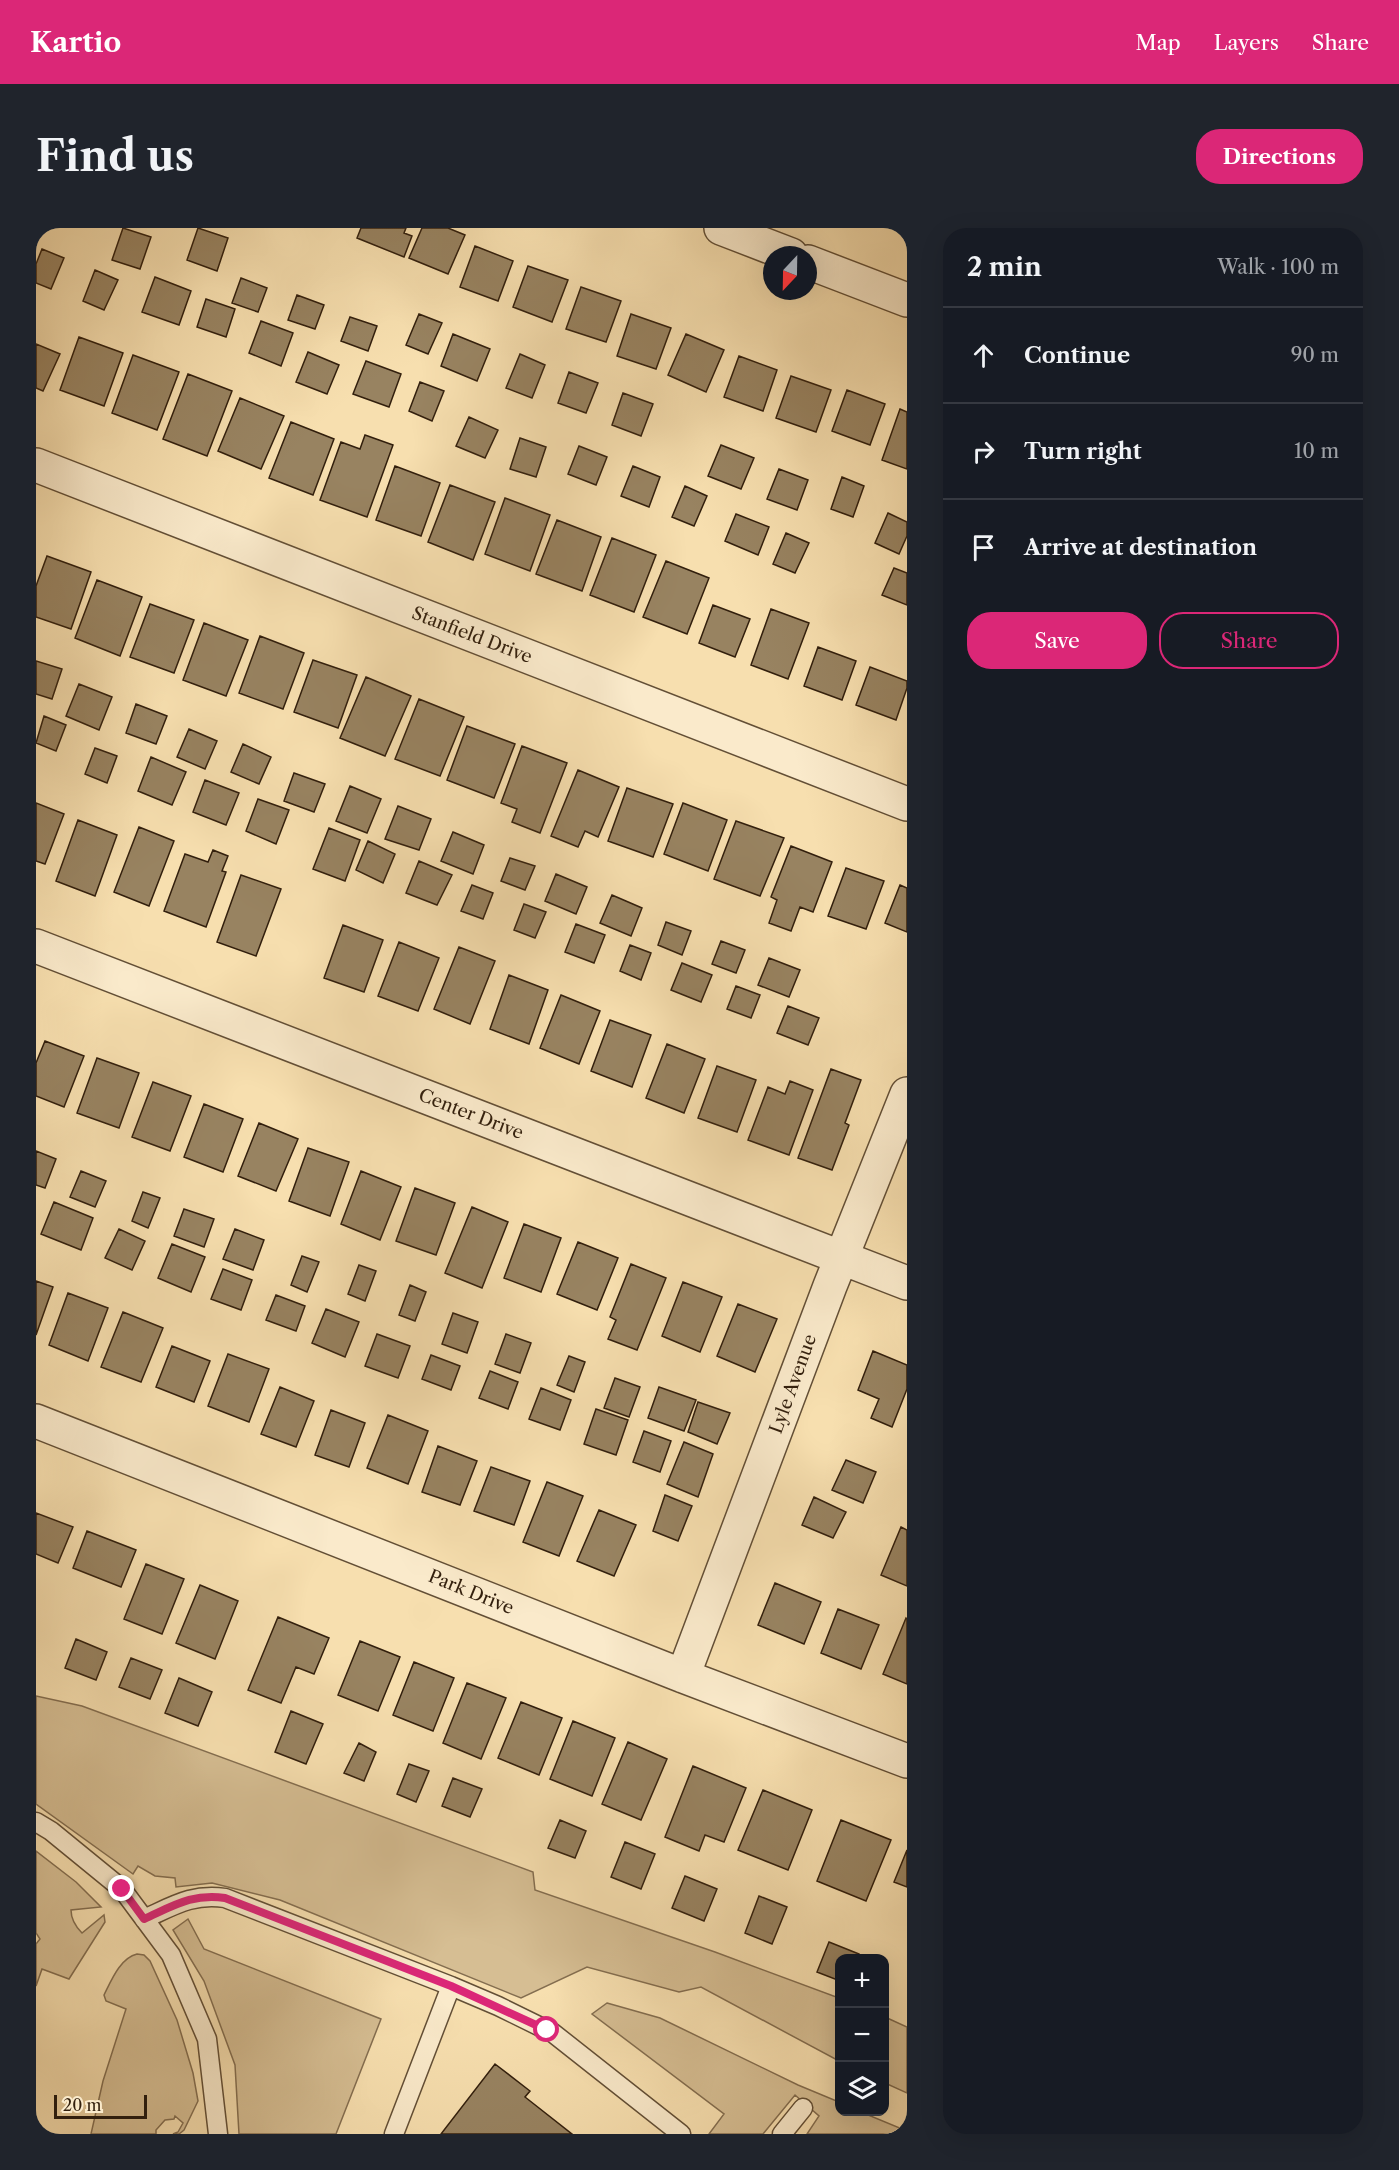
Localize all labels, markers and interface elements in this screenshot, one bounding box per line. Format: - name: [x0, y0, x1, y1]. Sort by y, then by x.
- text: Kartio: [30, 25, 121, 59]
- text: Map: [1136, 30, 1181, 55]
- text: Layers: [1214, 30, 1279, 55]
- text: Share: [1312, 30, 1369, 55]
- button: Directions: [1196, 129, 1363, 184]
- text: Find us: [36, 130, 194, 182]
- north arrow: [763, 246, 817, 300]
- text: 2 min: [967, 251, 1042, 283]
- text: Walk · 100 m: [1217, 255, 1339, 279]
- icon: ahead: [967, 339, 1000, 372]
- text: Continue: [1024, 342, 1130, 369]
- text: 90 m: [1291, 343, 1339, 367]
- icon: right: [967, 435, 1000, 468]
- text: Turn right: [1024, 438, 1142, 465]
- text: 10 m: [1294, 439, 1339, 463]
- icon: arrive: [967, 531, 1000, 564]
- text: Arrive at destination: [1024, 534, 1257, 561]
- street label: Stanfield Drive: [409, 602, 535, 668]
- button: Save: [967, 612, 1147, 669]
- button: Share: [1159, 612, 1339, 669]
- street label: Center Drive: [415, 1084, 527, 1144]
- street label: Lyle Avenue: [765, 1331, 821, 1437]
- street label: Park Drive: [425, 1565, 517, 1619]
- route end: [108, 1875, 134, 1901]
- map controls: [835, 1954, 889, 2116]
- button: +: [835, 1954, 889, 2008]
- button: −: [835, 2008, 889, 2062]
- route start: [533, 2016, 559, 2042]
- button: layers: [835, 2062, 889, 2116]
- scale bar: [54, 2092, 147, 2120]
- text: 20 m: [63, 2095, 102, 2115]

